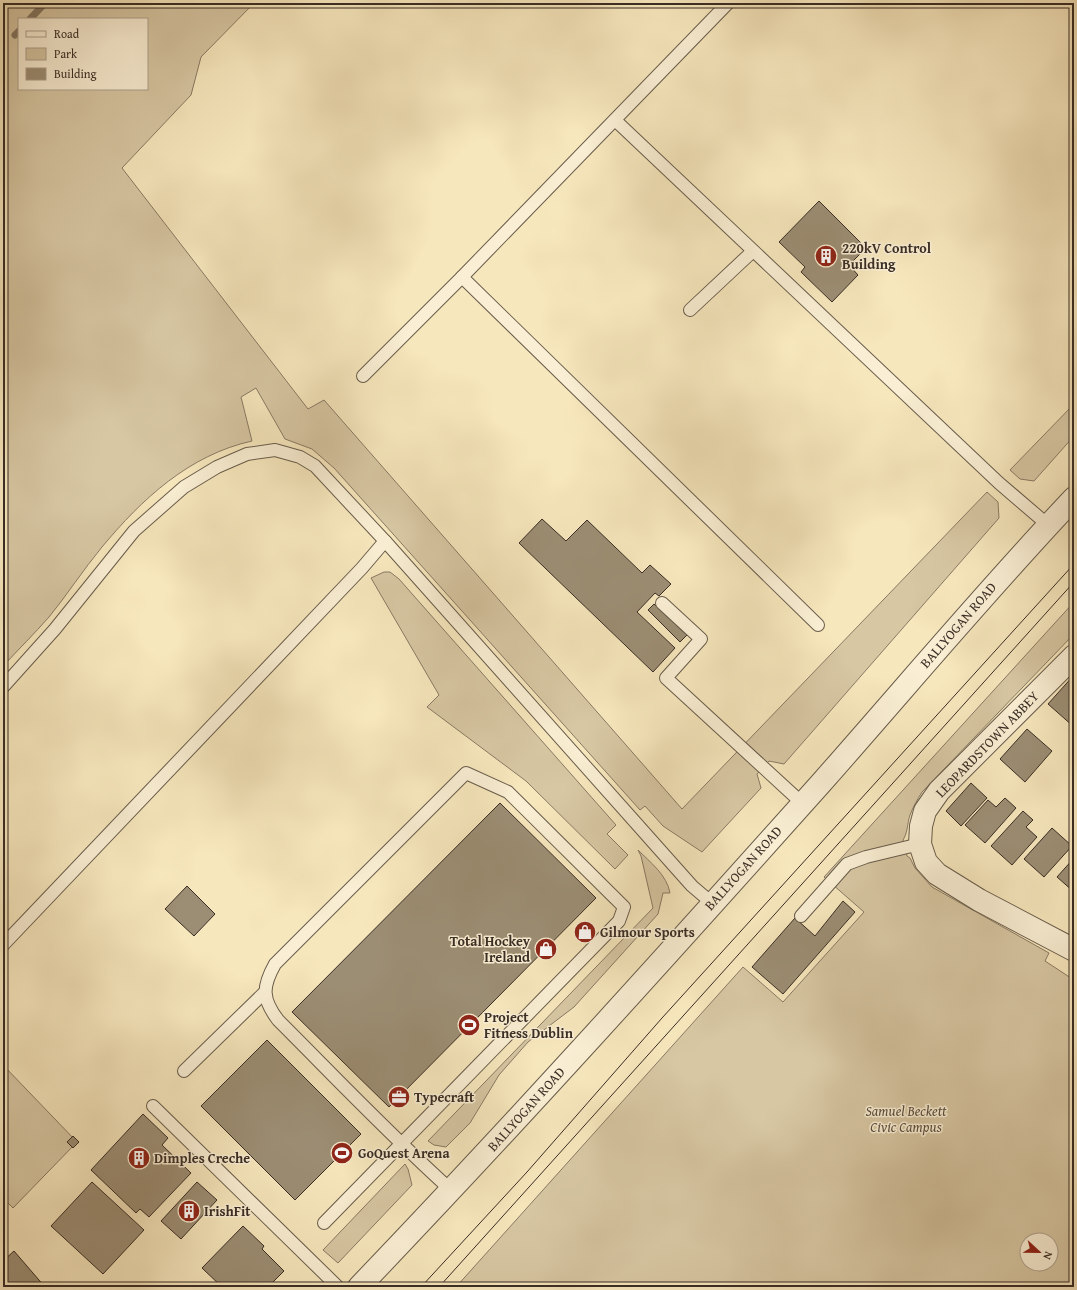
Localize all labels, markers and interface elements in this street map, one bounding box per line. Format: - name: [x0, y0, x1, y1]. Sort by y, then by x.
- legend: [18, 18, 148, 90]
- text: Road: [54, 25, 80, 42]
- text: Park: [54, 45, 78, 62]
- text: Building: [54, 65, 97, 82]
- place label: 220kV Control Building: [842, 238, 932, 274]
- building icon: 220kV Control Building: [813, 243, 839, 269]
- street label: BALLYOGAN ROAD: [915, 578, 1001, 672]
- street label: LEOPARDSTOWN ABBEY: [931, 686, 1044, 802]
- street label: BALLYOGAN ROAD: [700, 821, 786, 915]
- shop icon: Gilmour Sports: [572, 919, 598, 945]
- place label: Gilmour Sports: [600, 922, 695, 942]
- place label: Total Hockey Ireland: [450, 931, 531, 967]
- shop icon: Total Hockey Ireland: [533, 936, 559, 962]
- place label: Project Fitness Dublin: [484, 1007, 574, 1043]
- sports icon: Project Fitness Dublin: [456, 1012, 482, 1038]
- street label: BALLYOGAN ROAD: [483, 1062, 569, 1156]
- office icon: Typecraft: [386, 1084, 412, 1110]
- place label: Typecraft: [414, 1087, 475, 1107]
- park label: Samuel Beckett Civic Campus: [865, 1101, 947, 1137]
- sports icon: GoQuest Arena: [329, 1140, 355, 1166]
- place label: GoQuest Arena: [358, 1143, 450, 1163]
- building icon: Dimples Creche: [126, 1145, 152, 1171]
- place label: Dimples Creche: [154, 1148, 250, 1168]
- building icon: IrishFit: [176, 1198, 202, 1224]
- place label: IrishFit: [204, 1201, 251, 1221]
- north arrow: [1019, 1232, 1059, 1272]
- text: N: [1039, 1249, 1057, 1263]

